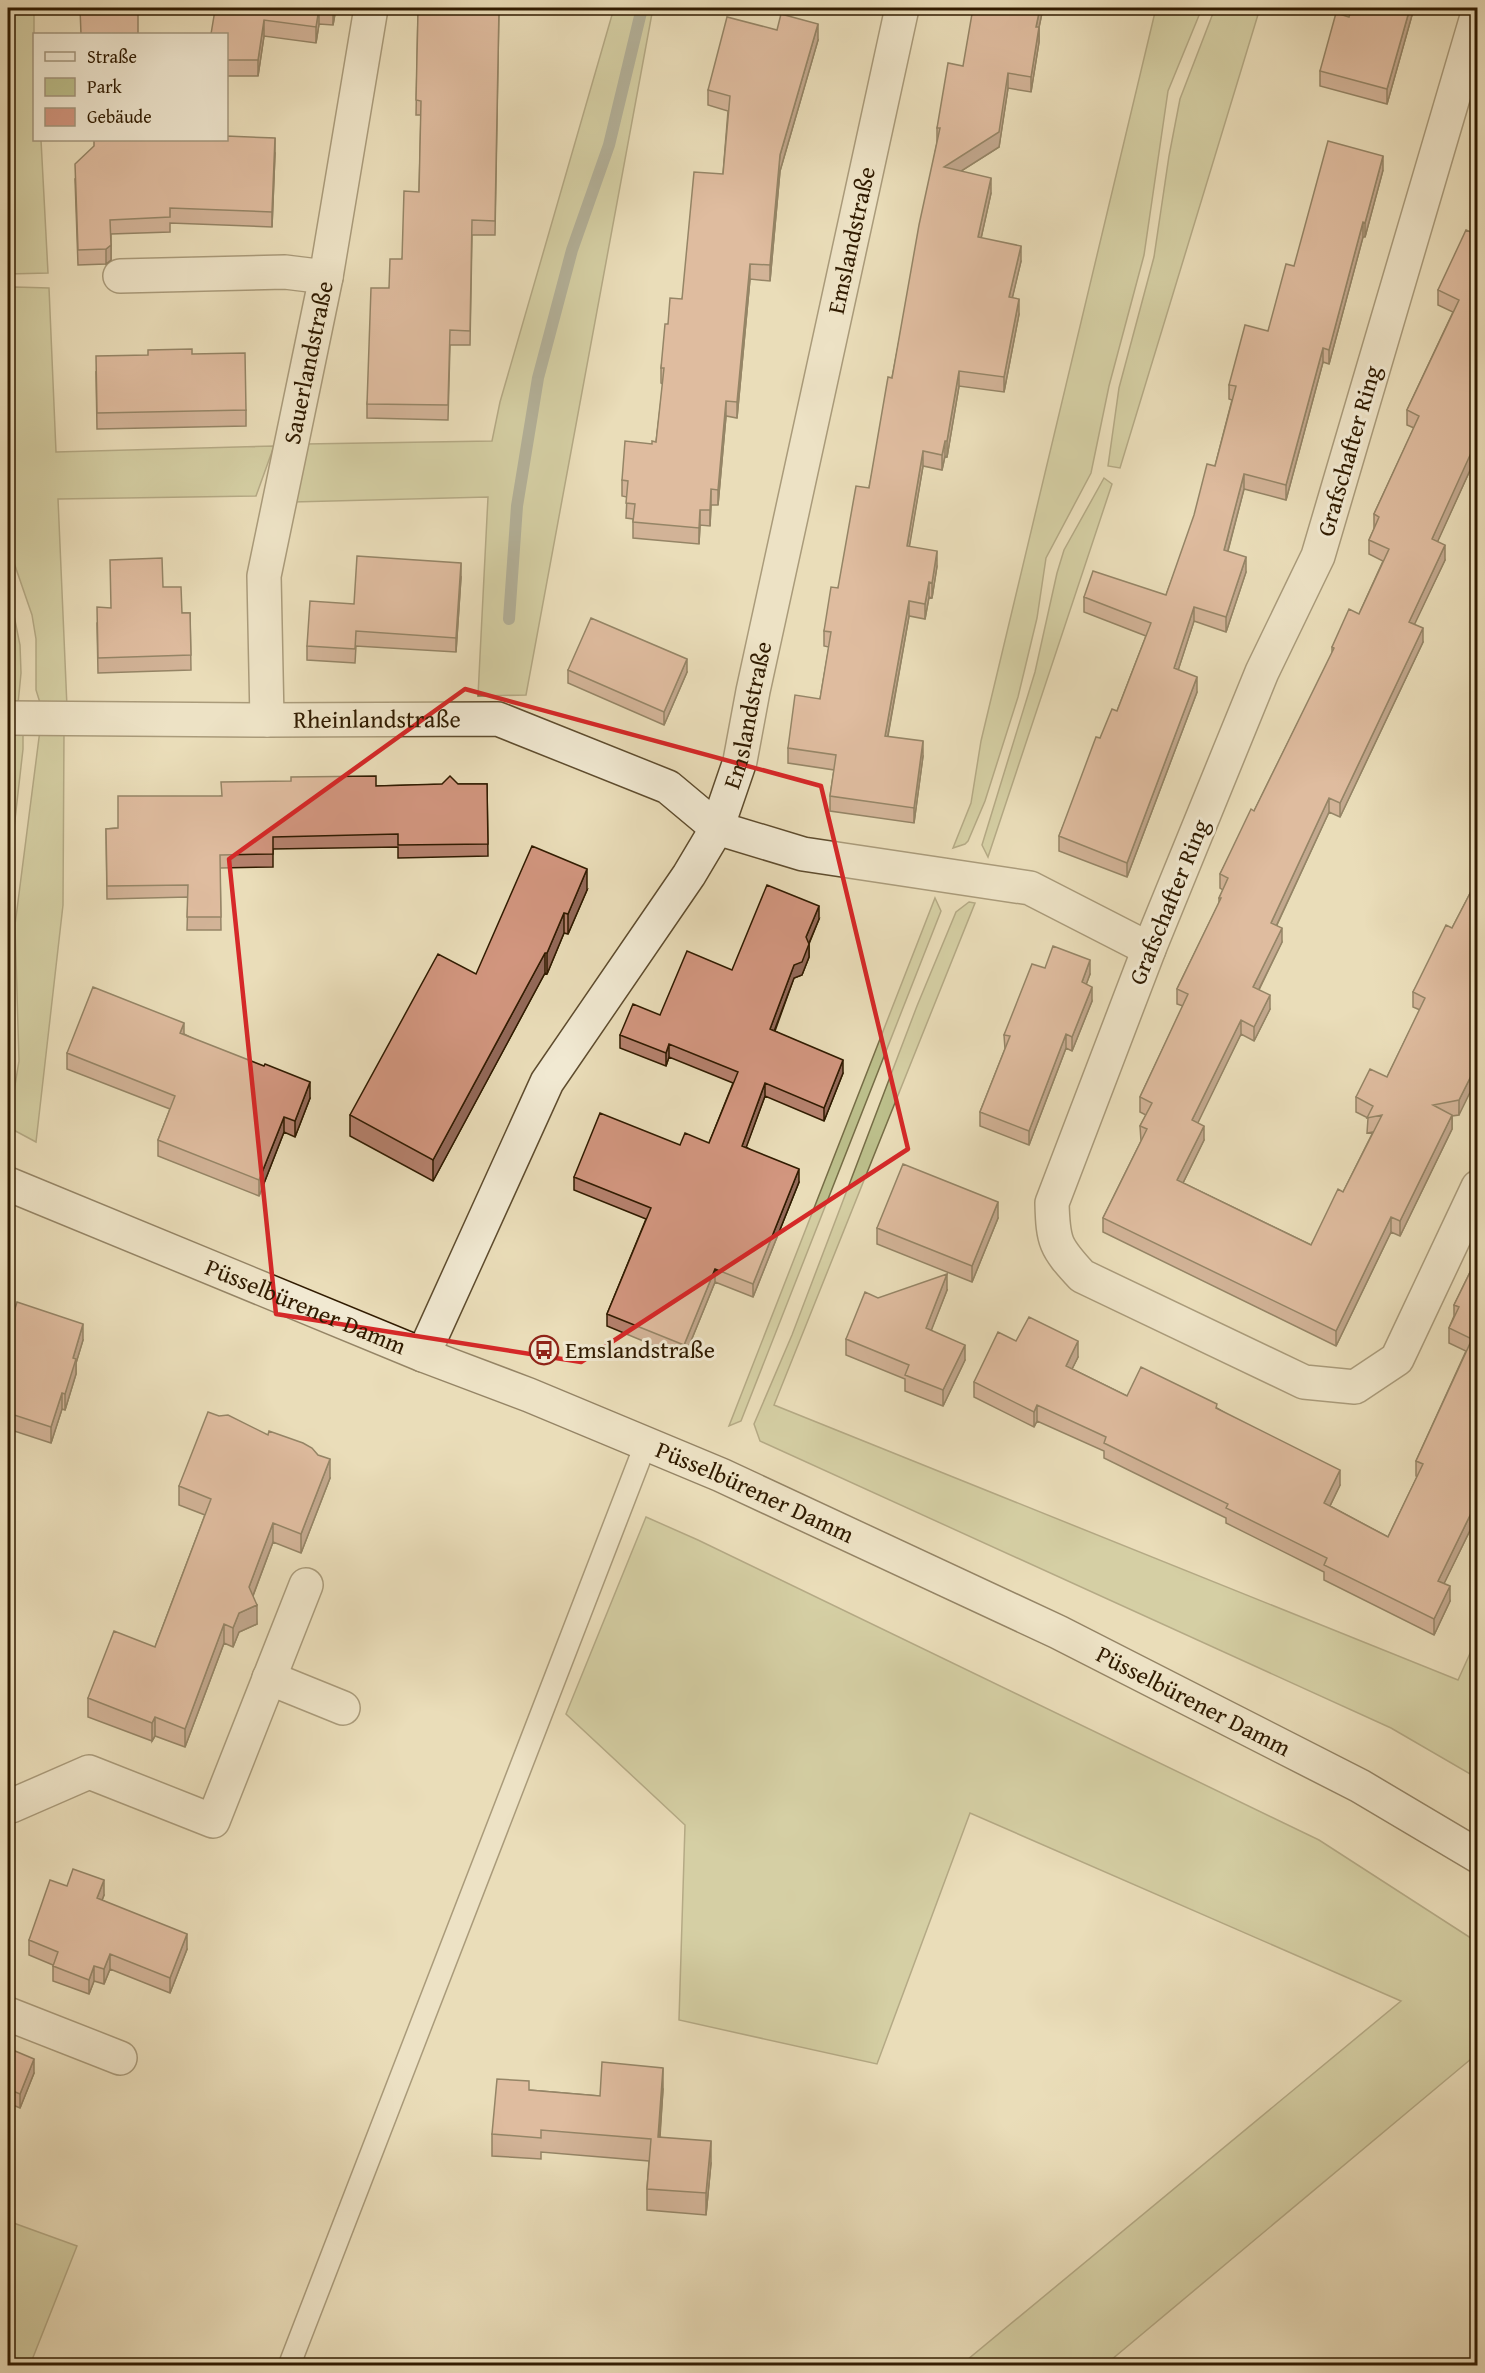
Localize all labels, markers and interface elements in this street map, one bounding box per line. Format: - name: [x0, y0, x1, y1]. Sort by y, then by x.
- legend: [33, 33, 228, 141]
- text: Straße: [87, 43, 137, 70]
- text: Park: [87, 73, 123, 100]
- text: Gebäude: [87, 103, 152, 130]
- street label: Emslandstraße: [818, 163, 884, 317]
- street label: Sauerlandstraße: [274, 278, 342, 447]
- street label: Grafschafter Ring: [1307, 361, 1390, 540]
- street label: Emslandstraße: [714, 638, 780, 793]
- street label: Rheinlandstraße: [293, 701, 461, 737]
- street label: Grafschafter Ring: [1119, 814, 1218, 990]
- street label: Püsselbürener Damm: [200, 1249, 412, 1363]
- place label: Emslandstraße: [565, 1332, 715, 1367]
- bus stop icon: Emslandstraße: [528, 1334, 560, 1366]
- street label: Püsselbürener Damm: [651, 1432, 860, 1552]
- street label: Püsselbürener Damm: [1090, 1636, 1297, 1765]

